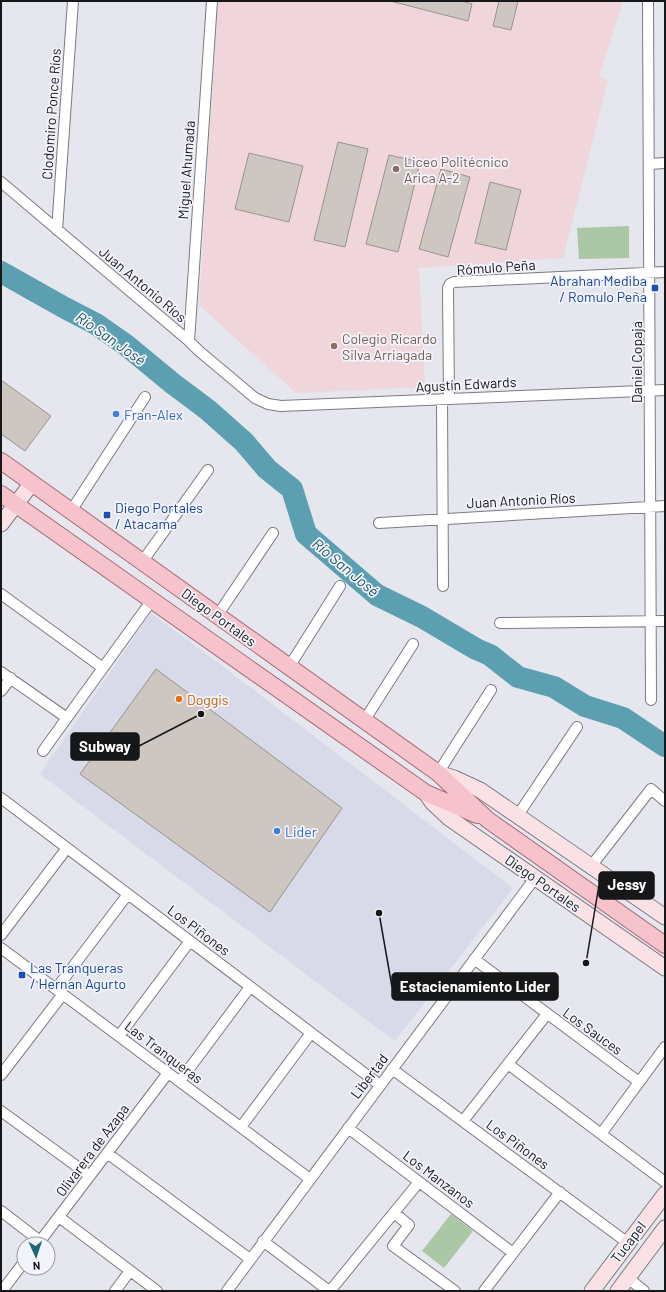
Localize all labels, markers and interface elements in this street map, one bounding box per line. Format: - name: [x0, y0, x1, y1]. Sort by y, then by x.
- street label: Clodomiro Ponce Ríos: [38, 47, 64, 180]
- street label: Miguel Ahumada: [174, 120, 198, 220]
- place label: Liceo Politécnico Arica A-2: [404, 153, 509, 186]
- marker: Liceo Politécnico Arica A-2: [391, 164, 401, 174]
- street label: Juan Antonio Ríos: [96, 242, 190, 326]
- street label: Rómulo Peña: [456, 256, 536, 278]
- place label: Abrahan Mediba / Romulo Peña: [550, 272, 647, 305]
- marker: Abrahan Mediba / Romulo Peña: [650, 283, 660, 293]
- water label: Río San José: [73, 307, 150, 369]
- street label: Daniel Copaja: [628, 321, 645, 403]
- place label: Colegio Ricardo Silva Arriagada: [342, 330, 437, 363]
- marker: Colegio Ricardo Silva Arriagada: [329, 341, 339, 351]
- street label: Agustín Edwards: [415, 373, 517, 395]
- place label: Fran-Alex: [124, 406, 183, 423]
- marker: Fran-Alex: [111, 409, 121, 419]
- street label: Juan Antonio Ríos: [466, 489, 576, 511]
- place label: Diego Portales / Atacama: [115, 499, 203, 532]
- marker: Diego Portales / Atacama: [102, 510, 112, 520]
- water label: Río San José: [309, 534, 383, 600]
- street label: Diego Portales: [178, 584, 260, 650]
- place label: Doggis: [187, 691, 229, 708]
- marker: Doggis: [174, 694, 184, 704]
- callout: Subway: [71, 733, 139, 760]
- text: Subway: [79, 737, 131, 755]
- place label: Lider: [285, 823, 317, 840]
- marker: Lider: [272, 826, 282, 836]
- street label: Diego Portales: [502, 851, 584, 915]
- callout: Jessy: [599, 872, 654, 899]
- text: Jessy: [608, 875, 647, 893]
- street label: Los Piñones: [164, 901, 234, 959]
- place label: Las Tranqueras / Hernan Agurto: [30, 959, 126, 992]
- marker: Las Tranqueras / Hernan Agurto: [17, 970, 27, 980]
- callout: Estacienamiento Lider: [392, 973, 558, 1000]
- text: Estacienamiento Lider: [400, 977, 551, 995]
- street label: Los Sauces: [560, 1004, 626, 1058]
- street label: Las Tranqueras: [122, 1017, 207, 1087]
- street label: Libertad: [347, 1050, 391, 1102]
- street label: Olivarera de Azapa: [52, 1100, 132, 1200]
- street label: Los Piñones: [483, 1115, 553, 1173]
- street label: Los Manzanos: [400, 1147, 478, 1212]
- street label: Tucapel: [607, 1218, 649, 1266]
- north arrow: [16, 1236, 56, 1276]
- text: N: [33, 1260, 41, 1273]

